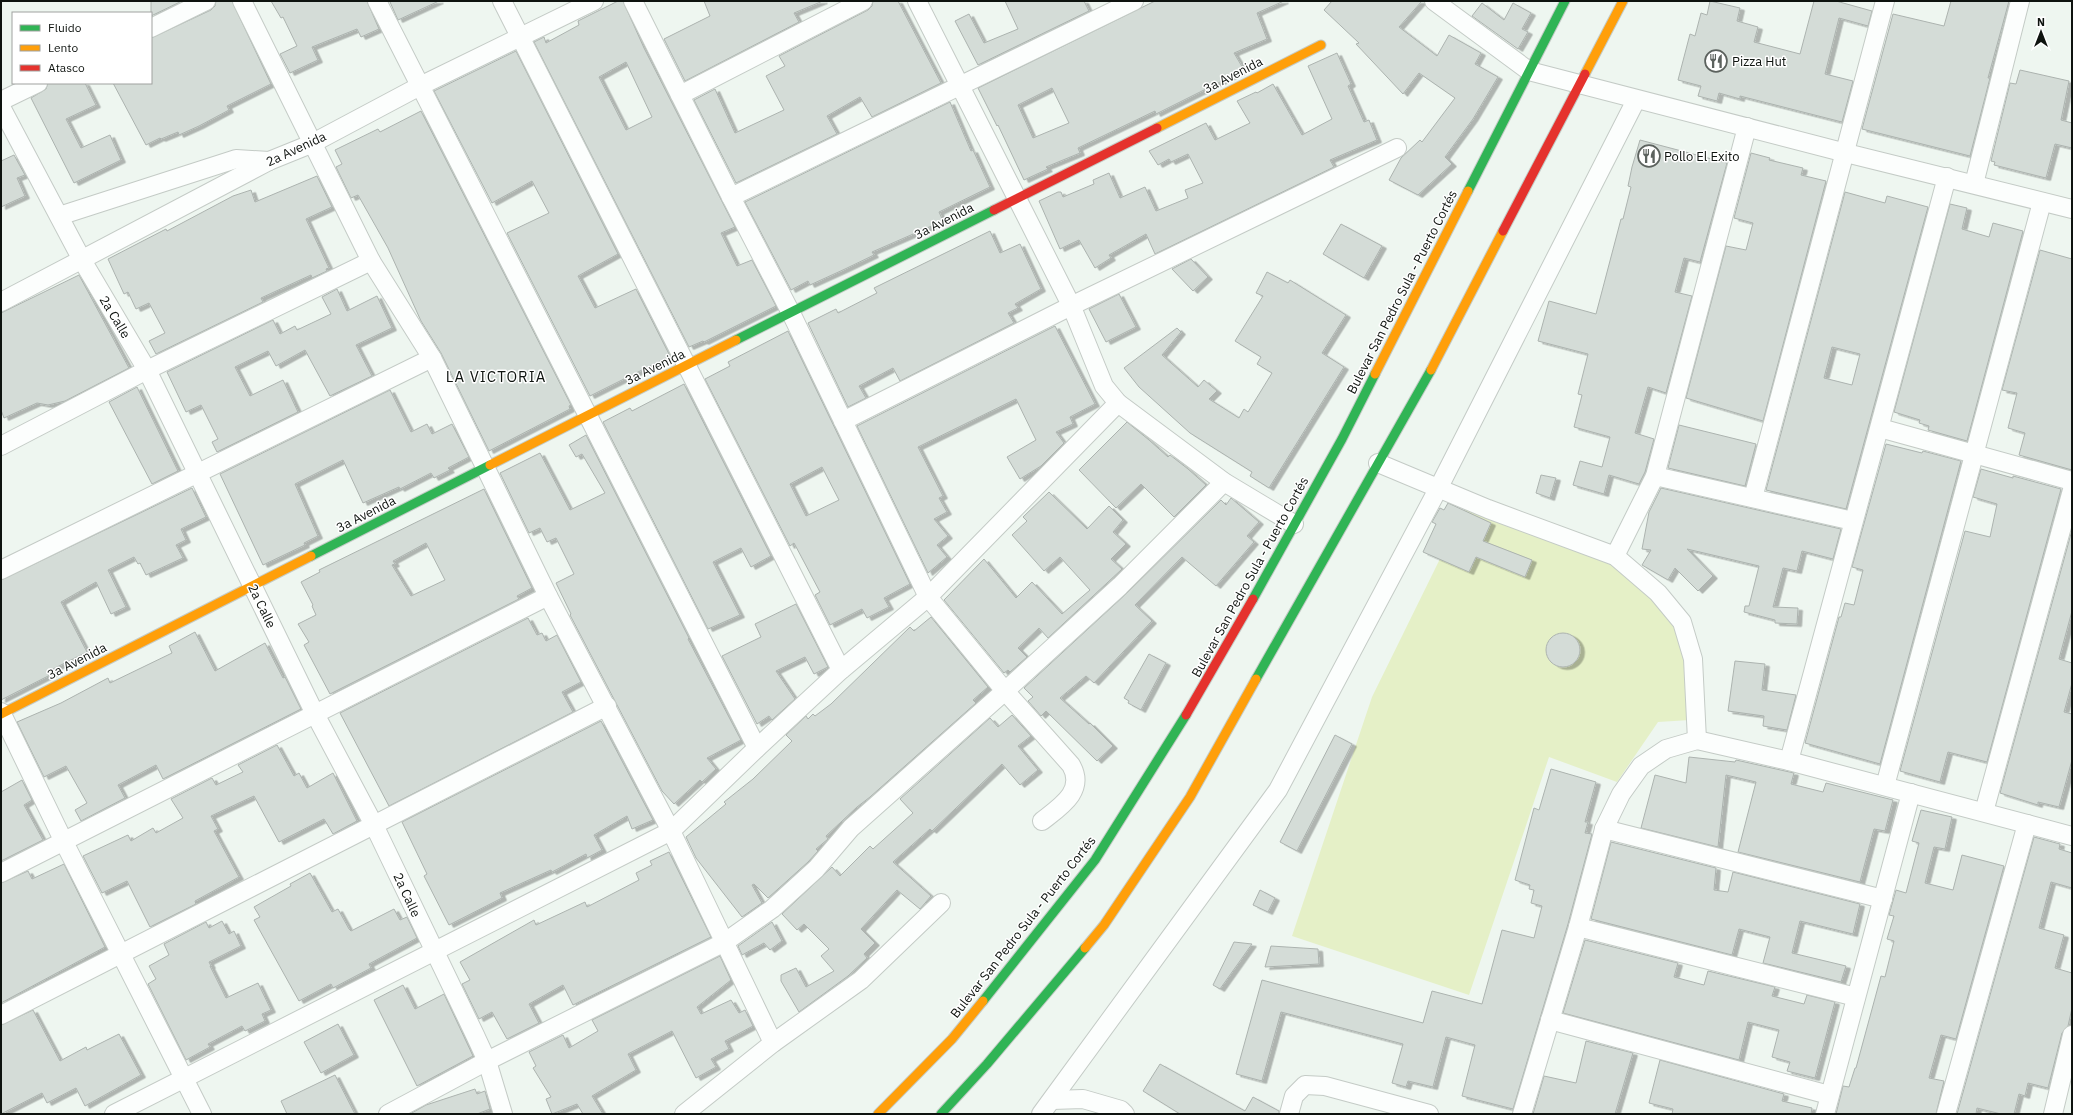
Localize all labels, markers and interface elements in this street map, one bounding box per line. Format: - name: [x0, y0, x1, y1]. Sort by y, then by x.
- legend: [12, 12, 152, 84]
- north arrow: [2021, 12, 2061, 52]
- text: N: [2037, 15, 2045, 29]
- text: Fluido: [48, 20, 82, 35]
- text: Lento: [48, 40, 78, 55]
- restaurant icon: Pizza Hut: [1703, 48, 1729, 74]
- street label: 3a Avenida: [1200, 53, 1266, 97]
- place label: Pizza Hut: [1732, 53, 1786, 70]
- text: Atasco: [48, 60, 85, 75]
- street label: 2a Avenida: [263, 128, 329, 170]
- restaurant icon: Pollo El Exito: [1636, 143, 1662, 169]
- place label: Pollo El Exito: [1664, 148, 1740, 165]
- street label: Bulevar San Pedro Sula - Puerto Cortés: [1343, 187, 1461, 397]
- street label: 3a Avenida: [911, 199, 977, 243]
- street label: 2a Calle: [96, 292, 134, 342]
- street label: 3a Avenida: [622, 345, 688, 389]
- district label: LA VICTORIA: [446, 367, 546, 386]
- street label: Bulevar San Pedro Sula - Puerto Cortés: [1188, 474, 1312, 680]
- street label: 3a Avenida: [333, 492, 399, 536]
- street label: 2a Calle: [244, 581, 280, 631]
- street label: 3a Avenida: [44, 639, 110, 683]
- street label: Bulevar San Pedro Sula - Puerto Cortés: [946, 832, 1100, 1022]
- street label: 2a Calle: [389, 870, 425, 920]

